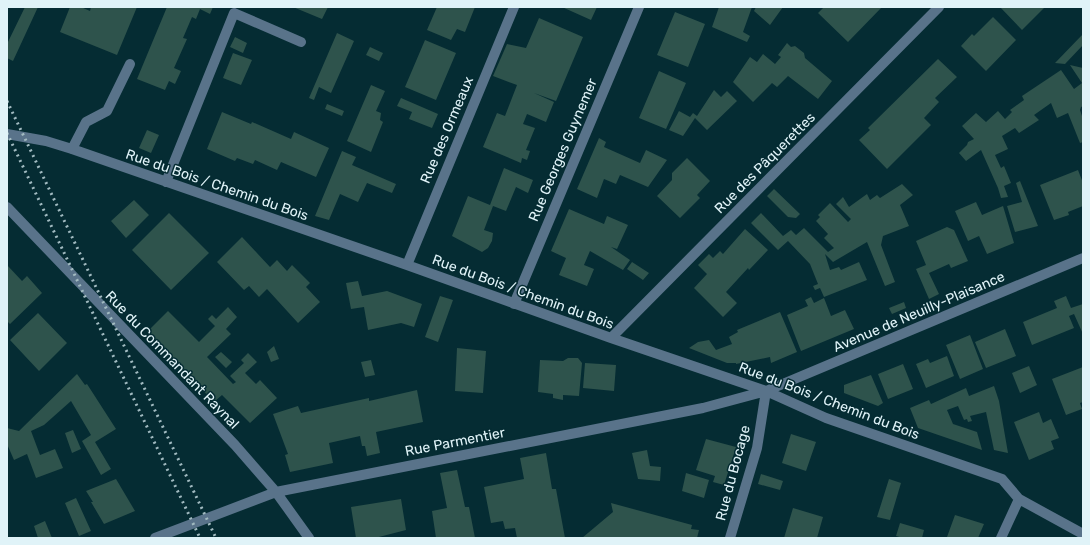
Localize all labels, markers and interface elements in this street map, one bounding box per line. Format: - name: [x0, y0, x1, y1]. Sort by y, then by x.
- street label: Rue des Ormeaux: [417, 74, 477, 186]
- street label: Rue Georges Guynemer: [525, 75, 601, 224]
- street label: Rue des Pâquerettes: [711, 109, 819, 217]
- street label: Rue du Bois / Chemin du Bois: [123, 146, 311, 224]
- street label: Rue du Bois / Chemin du Bois: [430, 251, 616, 333]
- street label: Avenue de Neuilly-Plaisance: [831, 268, 1008, 356]
- street label: Rue du Commandant Raynal: [102, 288, 242, 432]
- street label: Rue du Bois / Chemin du Bois: [736, 359, 922, 443]
- street label: Rue du Bocage: [712, 423, 754, 523]
- street label: Rue Parmentier: [404, 424, 507, 460]

